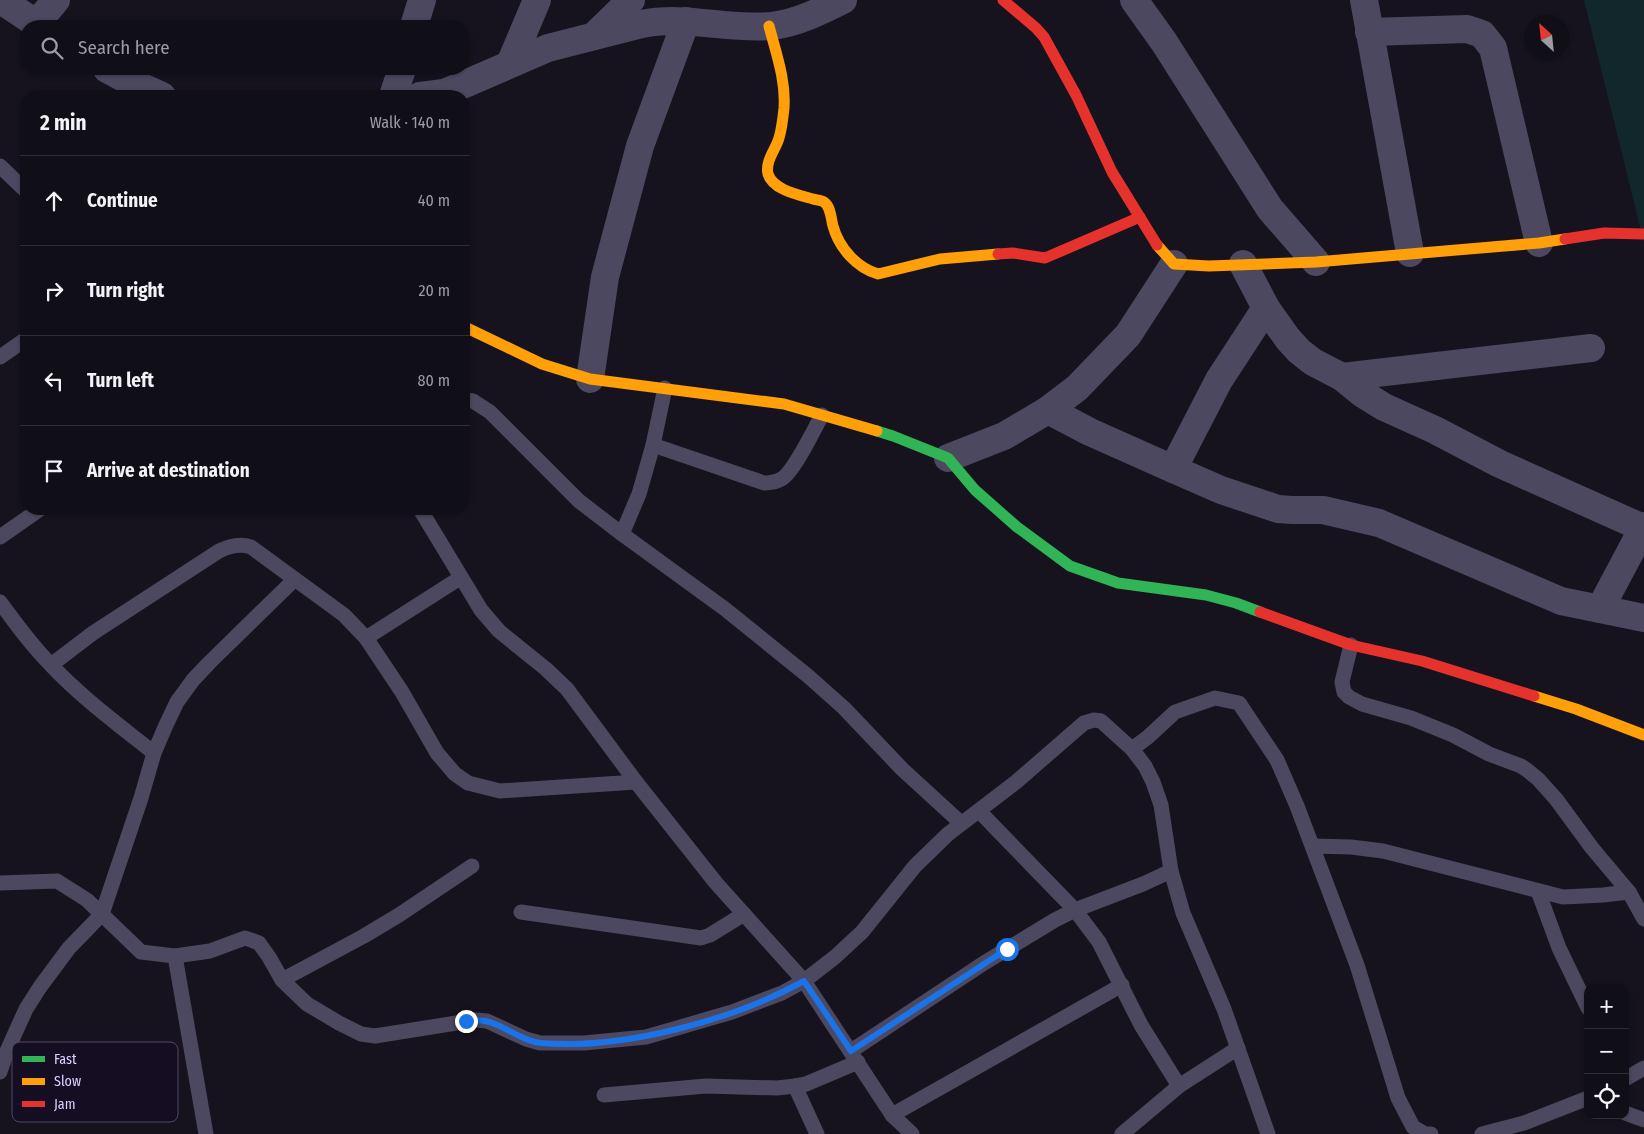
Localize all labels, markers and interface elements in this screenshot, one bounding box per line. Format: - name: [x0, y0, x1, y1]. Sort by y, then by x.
- north arrow: [1524, 15, 1569, 60]
- search box: [20, 20, 470, 75]
- icon: search: [38, 34, 66, 62]
- text: Search here: [78, 36, 170, 59]
- text: 2 min: [40, 110, 87, 136]
- text: Walk · 140 m: [370, 113, 450, 132]
- icon: ahead: [40, 187, 68, 215]
- text: Continue: [87, 189, 158, 212]
- text: 40 m: [418, 191, 450, 210]
- icon: right: [40, 277, 68, 305]
- text: Turn right: [87, 279, 164, 302]
- text: 20 m: [419, 281, 450, 300]
- icon: left: [40, 367, 68, 395]
- text: Turn left: [87, 369, 154, 392]
- text: 80 m: [418, 371, 450, 390]
- icon: arrive: [40, 457, 68, 485]
- text: Arrive at destination: [87, 459, 250, 482]
- route start: [996, 938, 1019, 961]
- map controls: [1584, 984, 1629, 1119]
- button: +: [1584, 984, 1629, 1029]
- route end: [455, 1010, 478, 1033]
- button: −: [1584, 1029, 1629, 1074]
- legend: [12, 1042, 178, 1122]
- text: Fast: [54, 1051, 77, 1068]
- text: Slow: [54, 1073, 81, 1090]
- button: locate: [1584, 1074, 1629, 1119]
- text: Jam: [54, 1096, 75, 1113]

